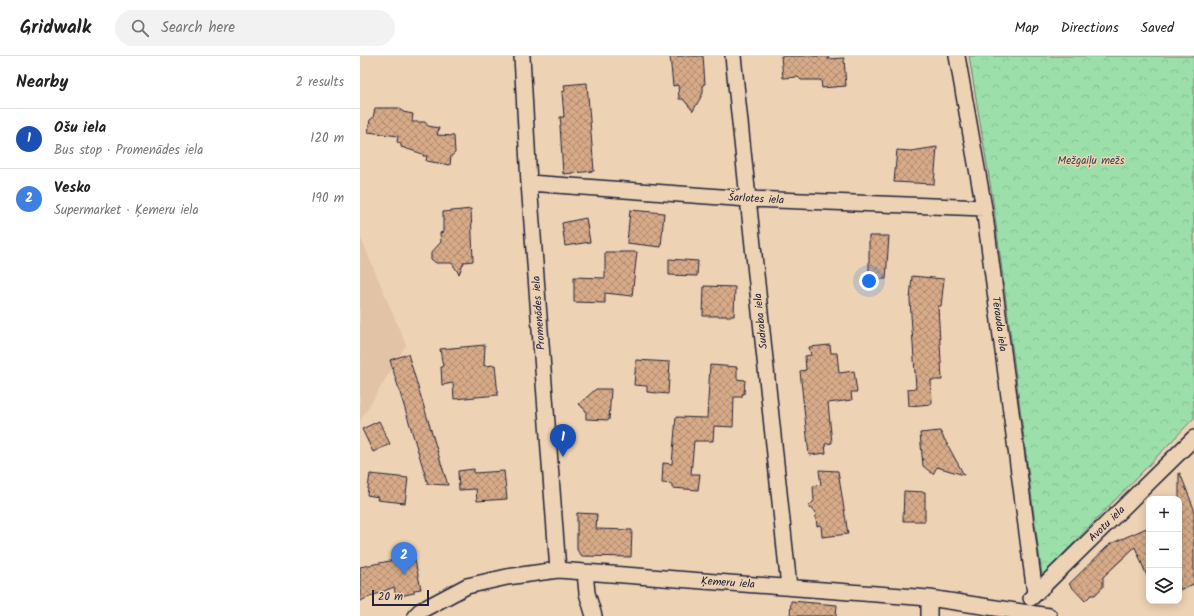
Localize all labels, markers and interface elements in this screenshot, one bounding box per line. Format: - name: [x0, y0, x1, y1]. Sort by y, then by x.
- search box: [115, 10, 395, 46]
- text: Gridwalk: [20, 13, 91, 43]
- text: Search here: [161, 16, 235, 40]
- icon: search: [129, 17, 151, 39]
- text: Map: [1014, 17, 1039, 39]
- text: Directions: [1061, 17, 1119, 39]
- text: Saved: [1141, 17, 1174, 39]
- text: Nearby: [16, 69, 68, 96]
- text: 2 results: [296, 72, 344, 93]
- text: Ošu iela: [54, 116, 106, 140]
- text: 1: [27, 128, 31, 149]
- text: 120 m: [310, 128, 344, 149]
- text: Bus stop · Promenādes iela: [54, 140, 203, 161]
- park label: Mežgaiļu mežs: [1058, 152, 1125, 170]
- text: Vesko: [54, 176, 91, 200]
- text: 2: [25, 188, 33, 209]
- text: 190 m: [312, 188, 344, 209]
- street label: Šarlotes iela: [728, 189, 784, 209]
- text: Supermarket · Ķemeru iela: [54, 200, 199, 221]
- your location: [859, 271, 879, 291]
- street label: Promenādes iela: [527, 275, 551, 351]
- street label: Sudraba iela: [749, 292, 773, 350]
- street label: Tērauda iela: [986, 295, 1012, 353]
- pin: 1: [550, 424, 576, 457]
- map controls: [1146, 496, 1182, 604]
- button: +: [1146, 496, 1182, 532]
- street label: Avotu iela: [1084, 502, 1130, 546]
- button: −: [1146, 532, 1182, 568]
- pin: 2: [391, 542, 417, 575]
- button: layers: [1146, 568, 1182, 604]
- street label: Ķemeru iela: [700, 572, 756, 594]
- scale bar: [372, 588, 429, 607]
- text: 20 m: [378, 588, 403, 606]

